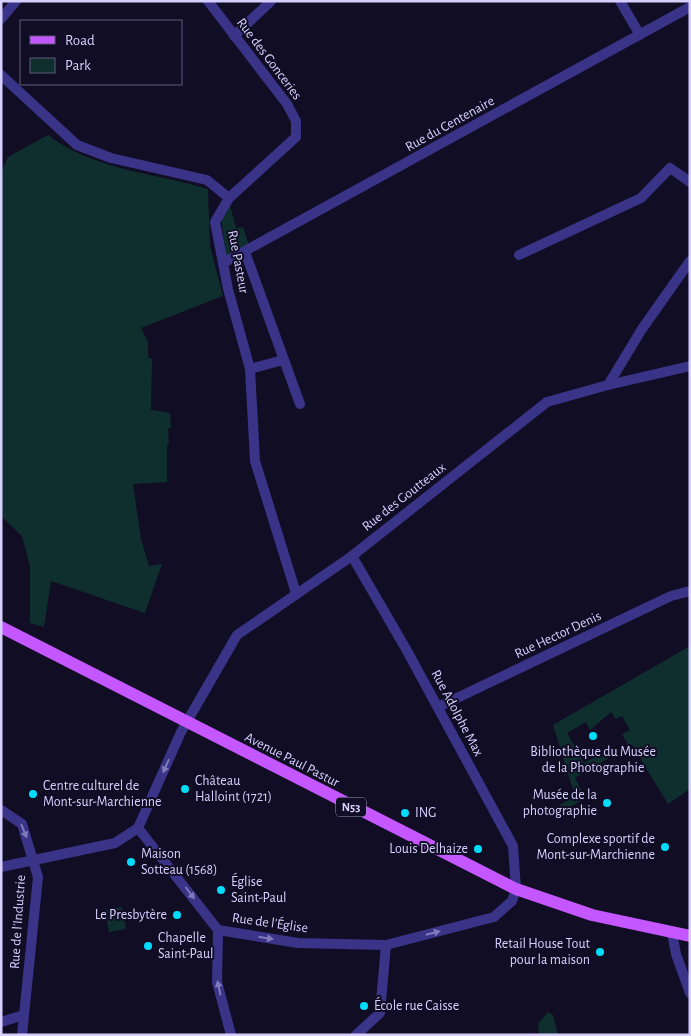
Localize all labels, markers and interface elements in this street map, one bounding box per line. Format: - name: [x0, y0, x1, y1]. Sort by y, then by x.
- street label: Rue des Gonceries: [234, 16, 304, 102]
- legend: [20, 20, 182, 85]
- text: Road: [65, 33, 95, 48]
- text: Park: [65, 58, 91, 73]
- street label: Rue du Centenaire: [403, 94, 497, 154]
- street label: Rue Pasteur: [225, 229, 251, 295]
- street label: Rue des Goutteaux: [360, 460, 448, 534]
- street label: Rue Hector Denis: [513, 609, 603, 661]
- street label: Rue Adolphe Max: [428, 668, 486, 758]
- street label: Avenue Paul Pastur: [243, 730, 342, 790]
- marker: Bibliothèque du Musée de la Photographie: [587, 730, 599, 742]
- place label: Bibliothèque du Musée de la Photographie: [530, 745, 656, 775]
- one-way arrow: [161, 759, 169, 773]
- place label: Château Halloint (1721): [195, 774, 272, 804]
- place label: Centre culturel de Mont-sur-Marchienne: [43, 779, 161, 809]
- marker: Château Halloint (1721): [179, 783, 191, 795]
- marker: Centre culturel de Mont-sur-Marchienne: [27, 788, 39, 800]
- place label: Musée de la photographie: [523, 788, 598, 818]
- marker: Musée de la photographie: [601, 797, 613, 809]
- road number: N53: [336, 798, 366, 816]
- place label: ING: [415, 806, 436, 820]
- marker: ING: [399, 807, 411, 819]
- one-way arrow: [20, 824, 28, 839]
- place label: Complexe sportif de Mont-sur-Marchienne: [537, 832, 655, 862]
- marker: Complexe sportif de Mont-sur-Marchienne: [659, 841, 671, 853]
- place label: Louis Delhaize: [389, 842, 468, 856]
- marker: Louis Delhaize: [472, 843, 484, 855]
- place label: Maison Sotteau (1568): [141, 847, 218, 877]
- marker: Maison Sotteau (1568): [125, 856, 137, 868]
- place label: Église Saint-Paul: [231, 872, 287, 905]
- street label: Rue de l'Industrie: [8, 874, 28, 970]
- marker: Église Saint-Paul: [215, 884, 227, 896]
- one-way arrow: [185, 886, 195, 900]
- place label: Le Presbytère: [95, 908, 167, 922]
- street label: Rue de l'Église: [231, 908, 309, 935]
- marker: Le Presbytère: [171, 909, 183, 921]
- one-way arrow: [426, 929, 441, 937]
- place label: Chapelle Saint-Paul: [158, 931, 214, 961]
- one-way arrow: [258, 934, 274, 942]
- place label: Retail House Tout pour la maison: [495, 937, 591, 967]
- marker: Chapelle Saint-Paul: [142, 940, 154, 952]
- marker: Retail House Tout pour la maison: [594, 946, 606, 958]
- one-way arrow: [215, 980, 223, 995]
- place label: École rue Caisse: [374, 996, 459, 1013]
- marker: École rue Caisse: [358, 1000, 370, 1012]

